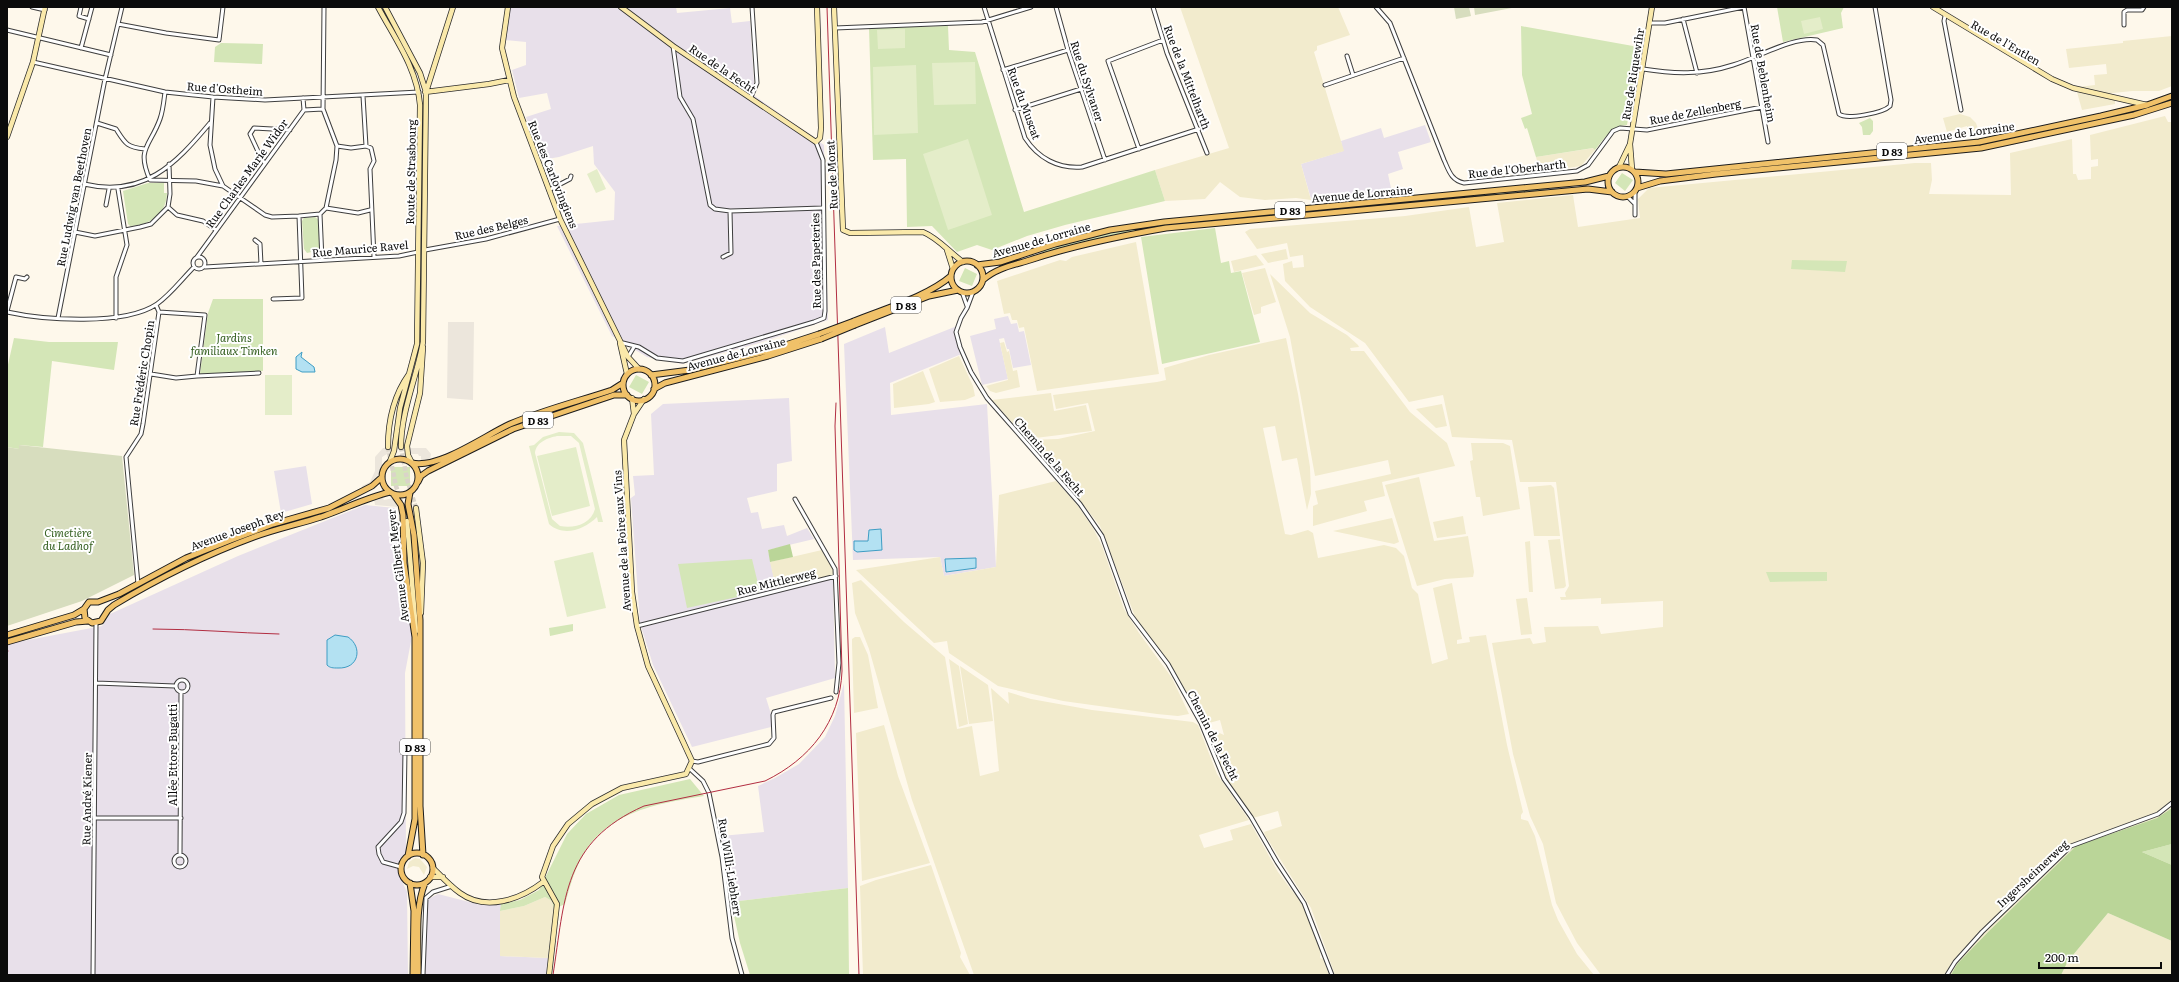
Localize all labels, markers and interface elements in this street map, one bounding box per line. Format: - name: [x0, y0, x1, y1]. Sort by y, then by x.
- street label: Rue de l'Entlen: [1968, 16, 2044, 68]
- street label: Rue de la Mittelharth: [1161, 22, 1215, 132]
- street label: Rue de Beblenheim: [1747, 22, 1781, 124]
- street label: Rue de Riquewihr: [1617, 26, 1647, 121]
- street label: Rue du Sylvaner: [1067, 39, 1109, 124]
- street label: Rue de la Fecht: [686, 40, 760, 97]
- street label: Rue du Muscat: [1004, 65, 1046, 142]
- street label: Rue d'Ostheim: [186, 77, 264, 99]
- street label: Rue de Zellenberg: [1648, 94, 1743, 128]
- street label: Rue Charles Marie Widor: [201, 115, 292, 231]
- street label: Avenue de Lorraine: [1913, 117, 2016, 147]
- street label: Route de Strasbourg: [401, 118, 419, 225]
- street label: Rue des Carlovingiens: [525, 118, 583, 230]
- street label: Rue Ludwig van Beethoven: [52, 126, 94, 268]
- street label: Rue de Morat: [821, 139, 841, 210]
- road number: D 83: [1877, 143, 1907, 159]
- street label: Rue de l'Oberharth: [1467, 155, 1567, 181]
- street label: Avenue de Lorraine: [1311, 181, 1414, 205]
- road number: D 83: [1275, 202, 1305, 218]
- street label: Rue des Belges: [453, 211, 529, 243]
- street label: Rue des Papeteries: [806, 213, 824, 309]
- street label: Avenue de Lorraine: [990, 217, 1092, 261]
- street label: Rue Maurice Ravel: [311, 236, 409, 260]
- road number: D 83: [891, 297, 921, 313]
- street label: Rue Frédéric Chopin: [125, 319, 157, 427]
- park label: Jardins familiaux Timken: [189, 329, 278, 358]
- street label: Avenue de Lorraine: [685, 332, 787, 374]
- road number: D 83: [523, 412, 553, 428]
- street label: Chemin de la Fecht: [1011, 413, 1089, 499]
- street label: Avenue de la Foire aux Vins: [608, 470, 634, 612]
- street label: Avenue Joseph Rey: [188, 504, 287, 553]
- street label: Avenue Gilbert Meyer: [382, 508, 412, 623]
- park label: Cimetière du Ladhof: [43, 524, 95, 553]
- street label: Rue Mittlerweg: [735, 563, 818, 599]
- street label: Chemin de la Fecht: [1184, 687, 1244, 783]
- street label: Allée Ettore Bugatti: [164, 703, 180, 806]
- road number: D 83: [400, 739, 430, 755]
- street label: Rue André Kiener: [77, 752, 95, 845]
- street label: Rue Willi-Liebherr: [715, 817, 747, 918]
- street label: Ingersheimerweg: [1993, 835, 2072, 910]
- scale bar: [2039, 944, 2161, 970]
- text: 200 m: [2045, 948, 2079, 966]

